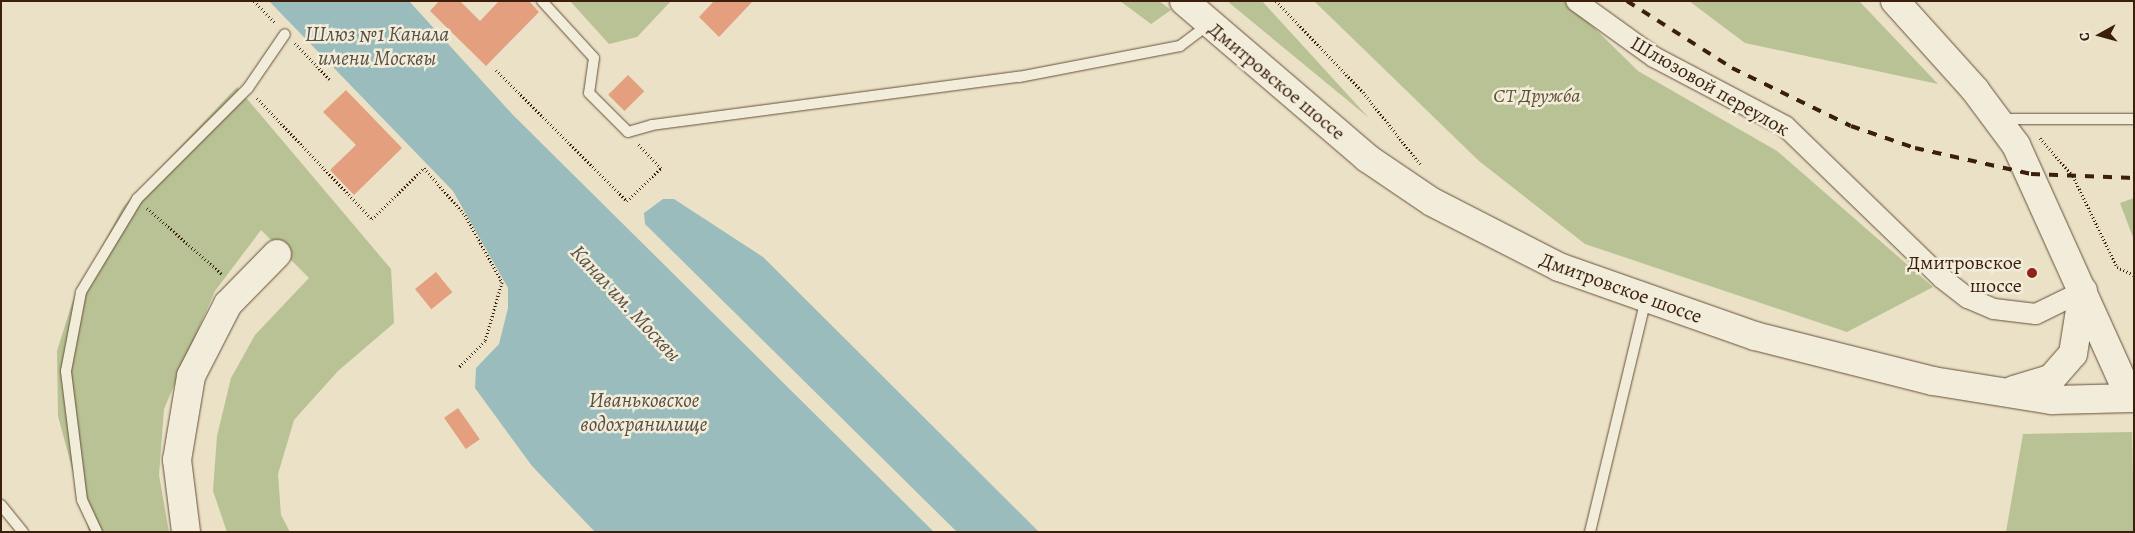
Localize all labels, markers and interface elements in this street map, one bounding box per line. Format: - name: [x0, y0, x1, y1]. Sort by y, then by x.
- north arrow: [2075, 10, 2125, 60]
- street label: Дмитровское шоссе: [1204, 17, 1350, 145]
- water label: Шлюз №1 Канала имени Москвы: [305, 21, 449, 71]
- street label: Шлюзовой переулок: [1626, 31, 1794, 141]
- text: С: [2075, 31, 2095, 42]
- park label: СТ Дружба: [1493, 83, 1581, 107]
- water label: Канал им. Москвы: [565, 239, 687, 367]
- street label: Дмитровское шоссе: [1537, 247, 1705, 329]
- place label: Дмитровское шоссе: [1907, 250, 2022, 297]
- marker: Дмитровское шоссе: [2026, 267, 2038, 279]
- water label: Иваньковское водохранилище: [581, 387, 707, 437]

